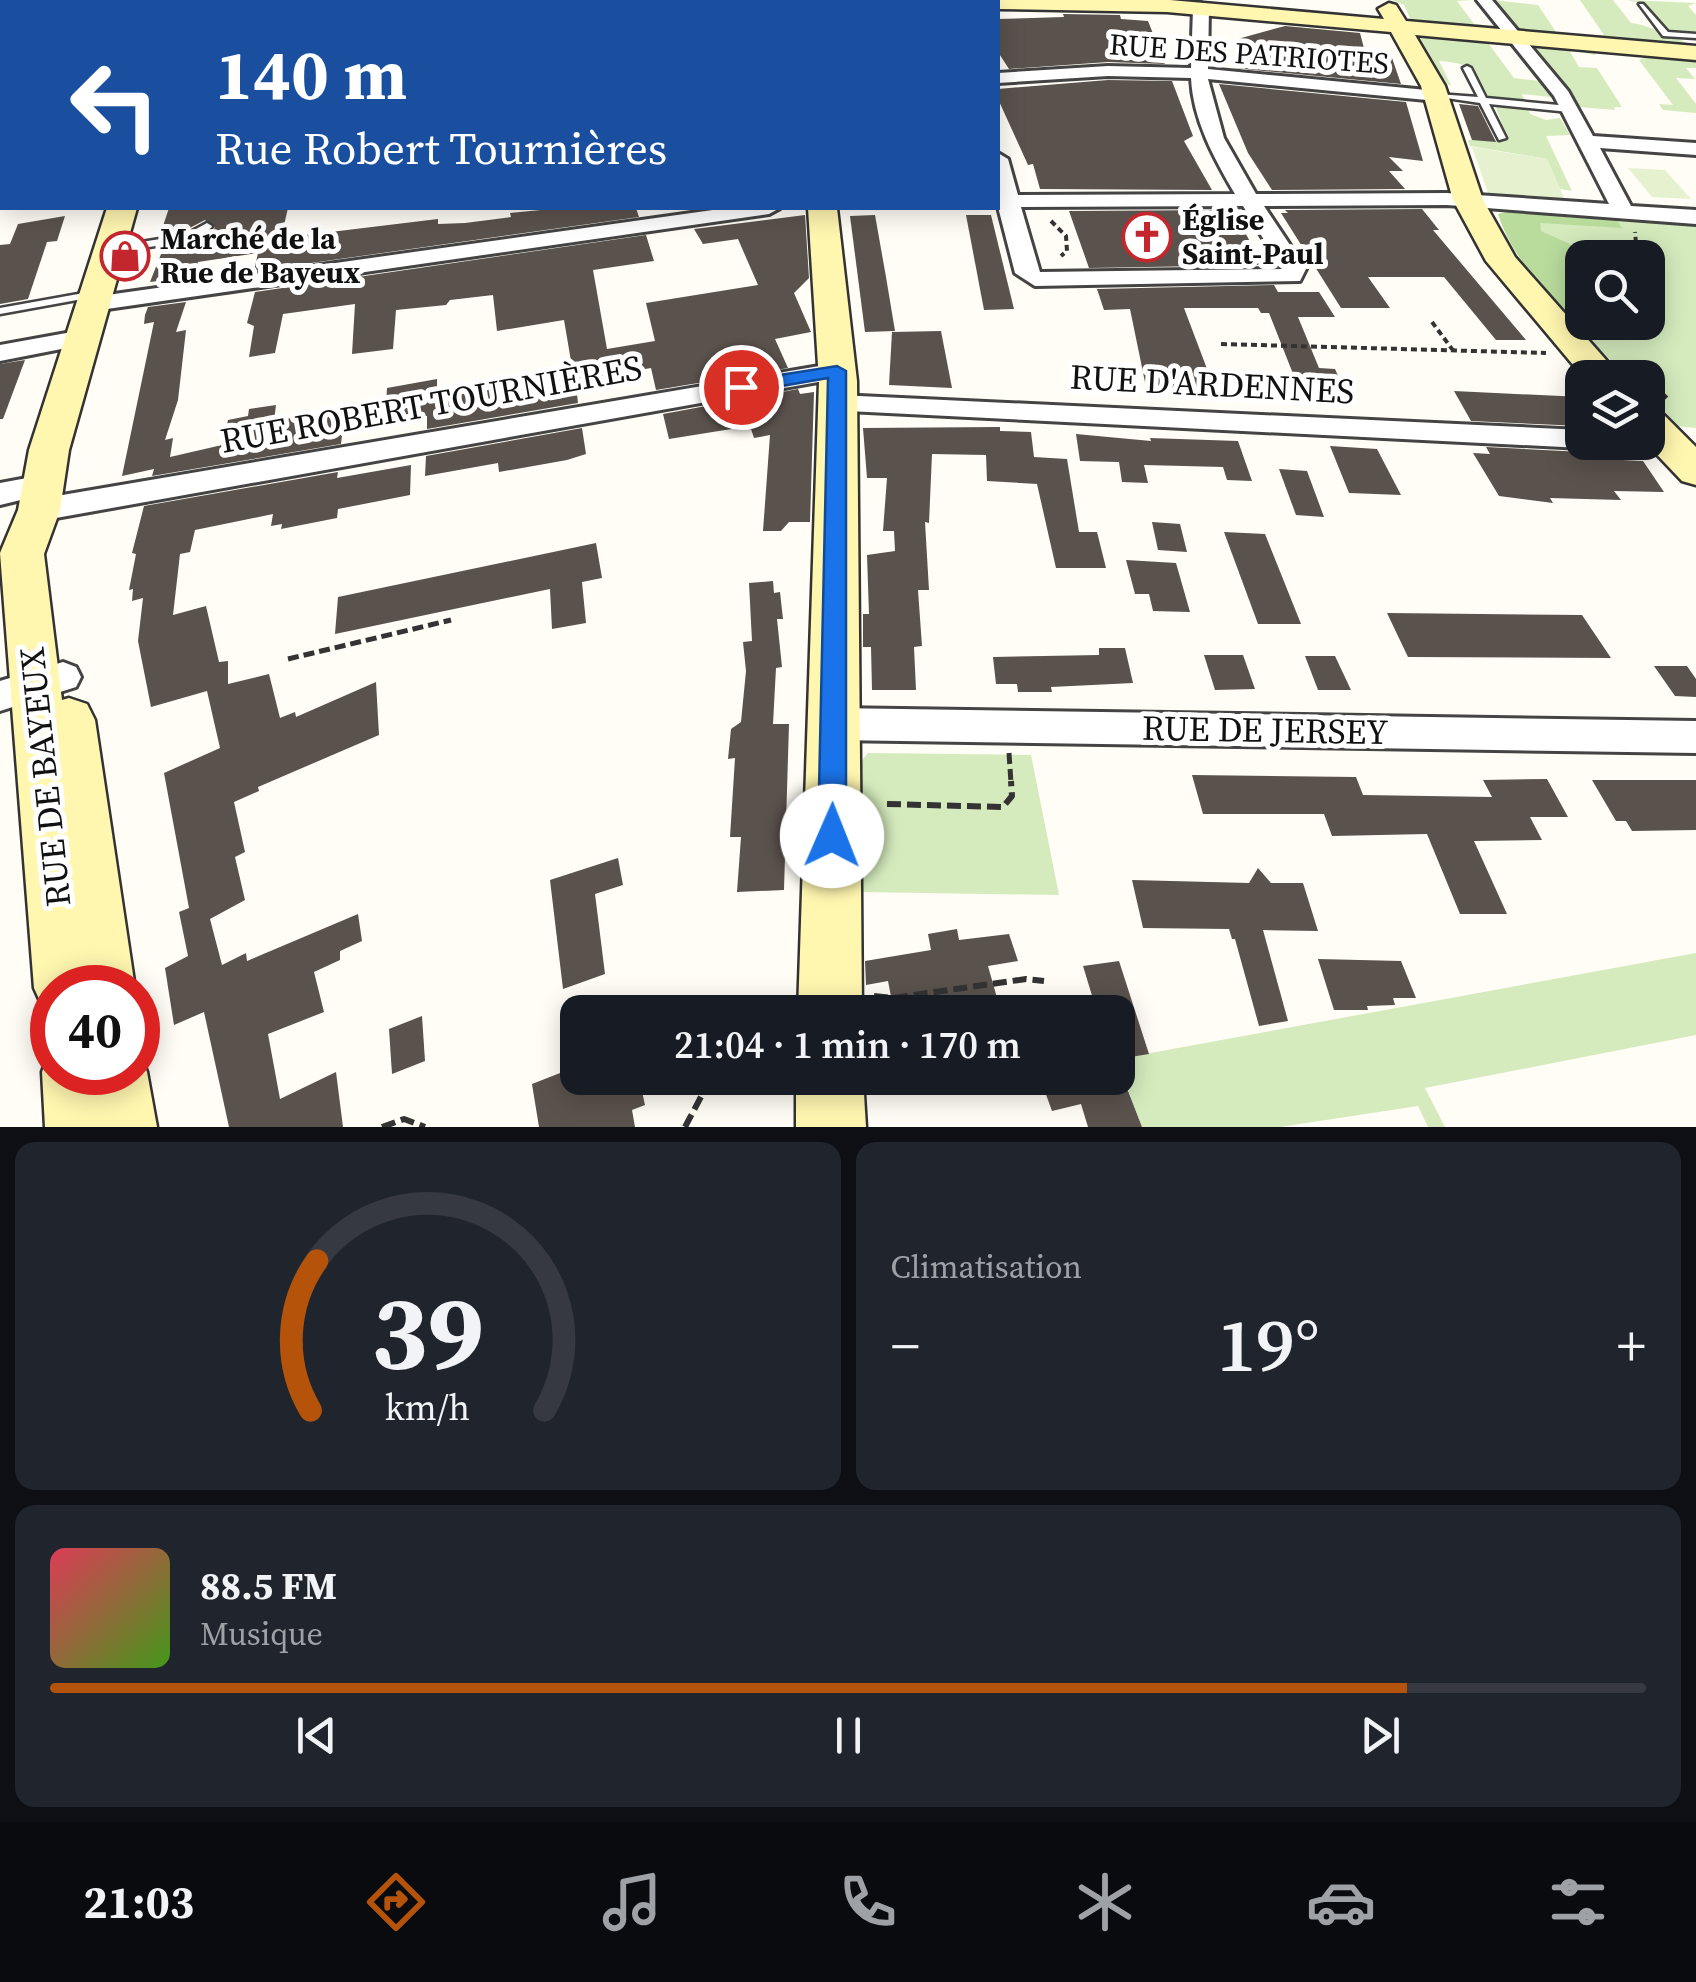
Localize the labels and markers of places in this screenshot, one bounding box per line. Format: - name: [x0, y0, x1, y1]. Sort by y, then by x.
- place label: Église Saint-Paul: [1182, 199, 1324, 274]
- church icon: Église Saint-Paul: [1121, 211, 1173, 263]
- place label: Marché de la Rue de Bayeux: [160, 218, 361, 293]
- shop icon: Marché de la Rue de Bayeux: [99, 230, 151, 282]
- pin: [699, 345, 784, 430]

